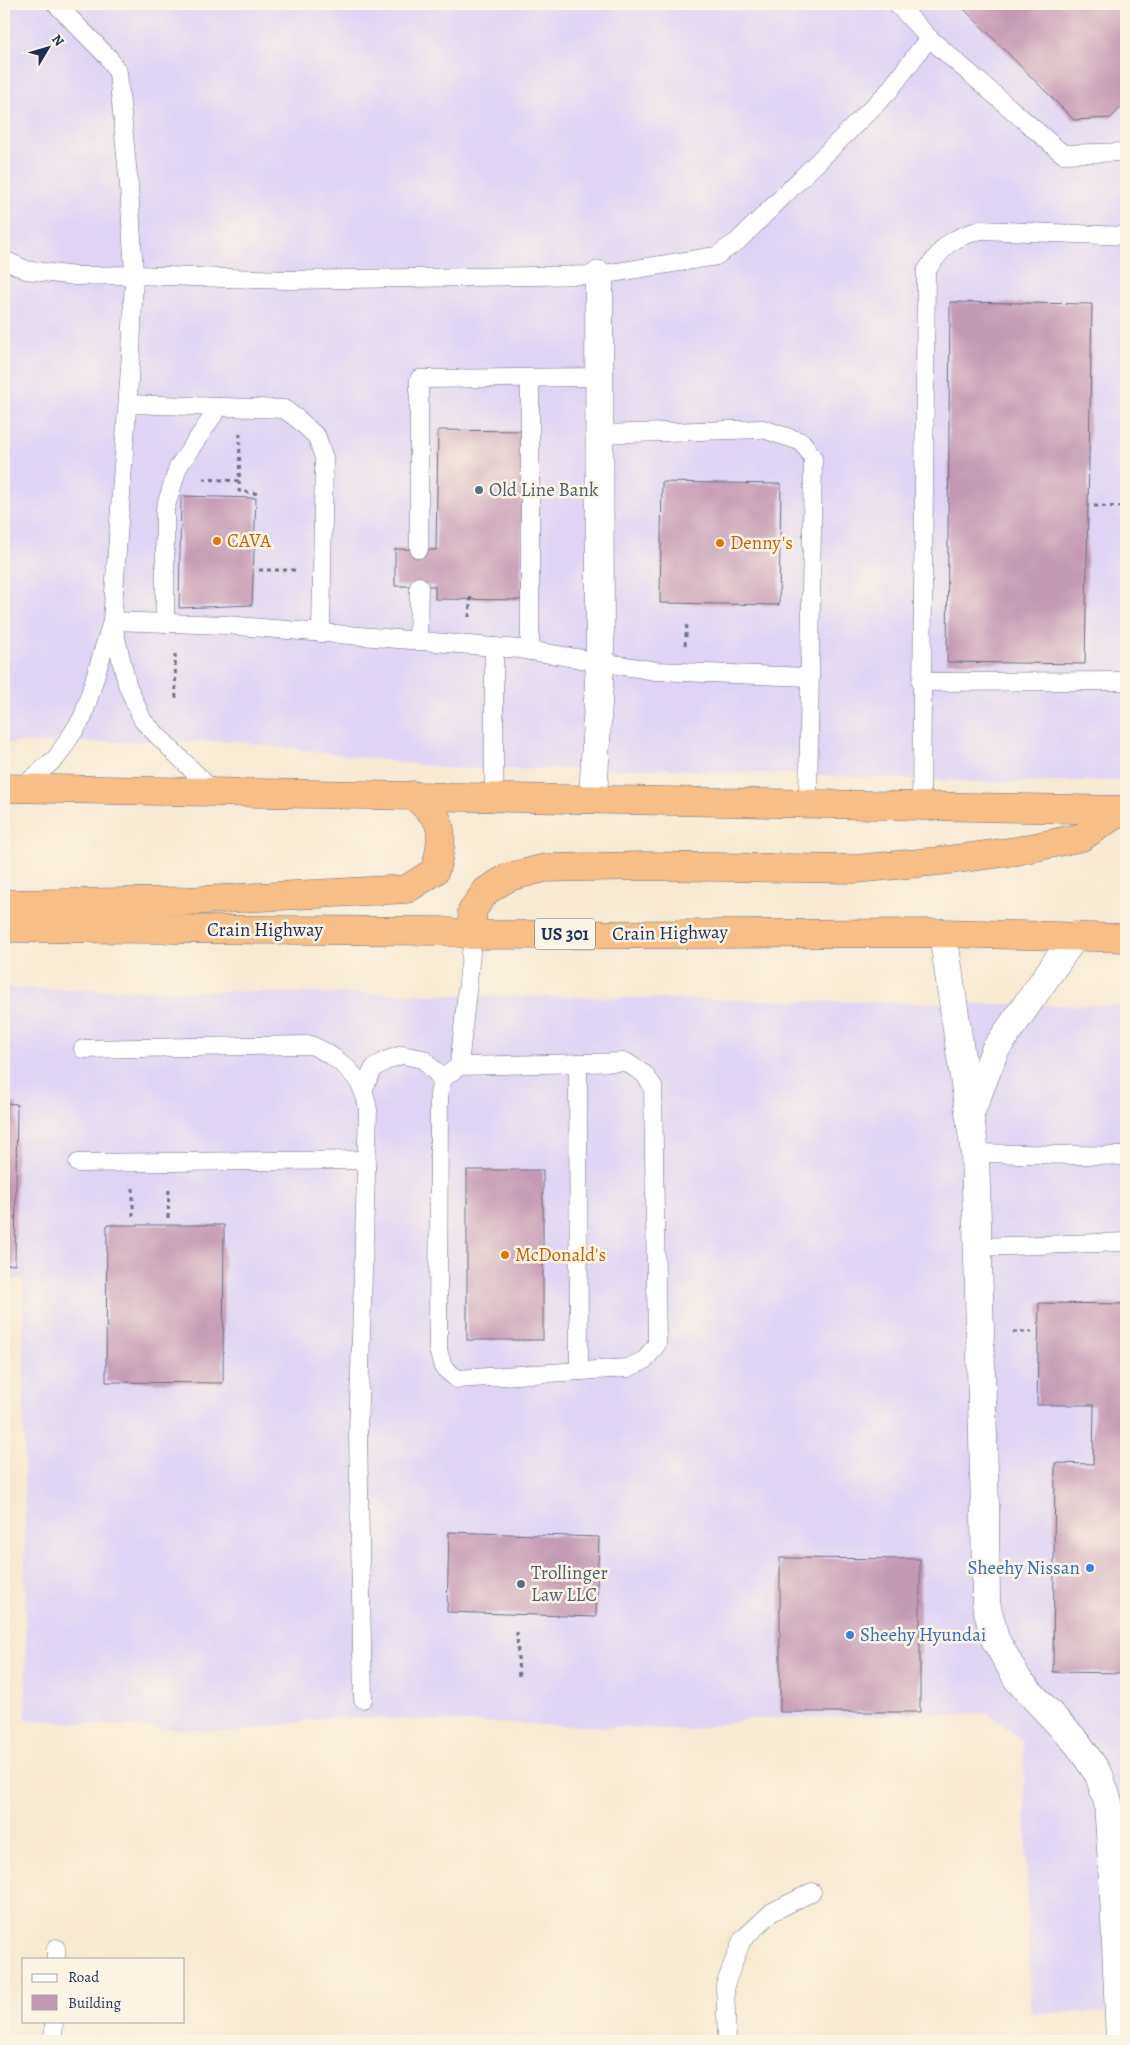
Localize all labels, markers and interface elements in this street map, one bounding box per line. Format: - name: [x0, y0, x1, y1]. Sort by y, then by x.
- north arrow: [22, 22, 72, 72]
- text: N: [47, 30, 68, 50]
- place label: Old Line Bank: [489, 477, 599, 503]
- marker: Old Line Bank: [473, 484, 485, 496]
- place label: CAVA: [227, 528, 272, 554]
- place label: Denny's: [730, 530, 793, 556]
- marker: CAVA: [211, 535, 223, 547]
- marker: Denny's: [714, 537, 726, 549]
- street label: Crain Highway: [207, 917, 323, 943]
- road number: US 301: [535, 919, 595, 950]
- street label: Crain Highway: [612, 919, 729, 947]
- place label: McDonald's: [515, 1242, 606, 1268]
- marker: McDonald's: [499, 1249, 511, 1261]
- place label: Sheehy Nissan: [968, 1555, 1080, 1581]
- place label: Trollinger Law LLC: [531, 1560, 608, 1608]
- marker: Sheehy Nissan: [1084, 1562, 1096, 1574]
- marker: Trollinger Law LLC: [515, 1578, 527, 1590]
- place label: Sheehy Hyundai: [860, 1622, 986, 1648]
- marker: Sheehy Hyundai: [844, 1629, 856, 1641]
- legend: [22, 1958, 185, 2022]
- text: Road: [68, 1967, 100, 1987]
- text: Building: [68, 1993, 121, 2013]

